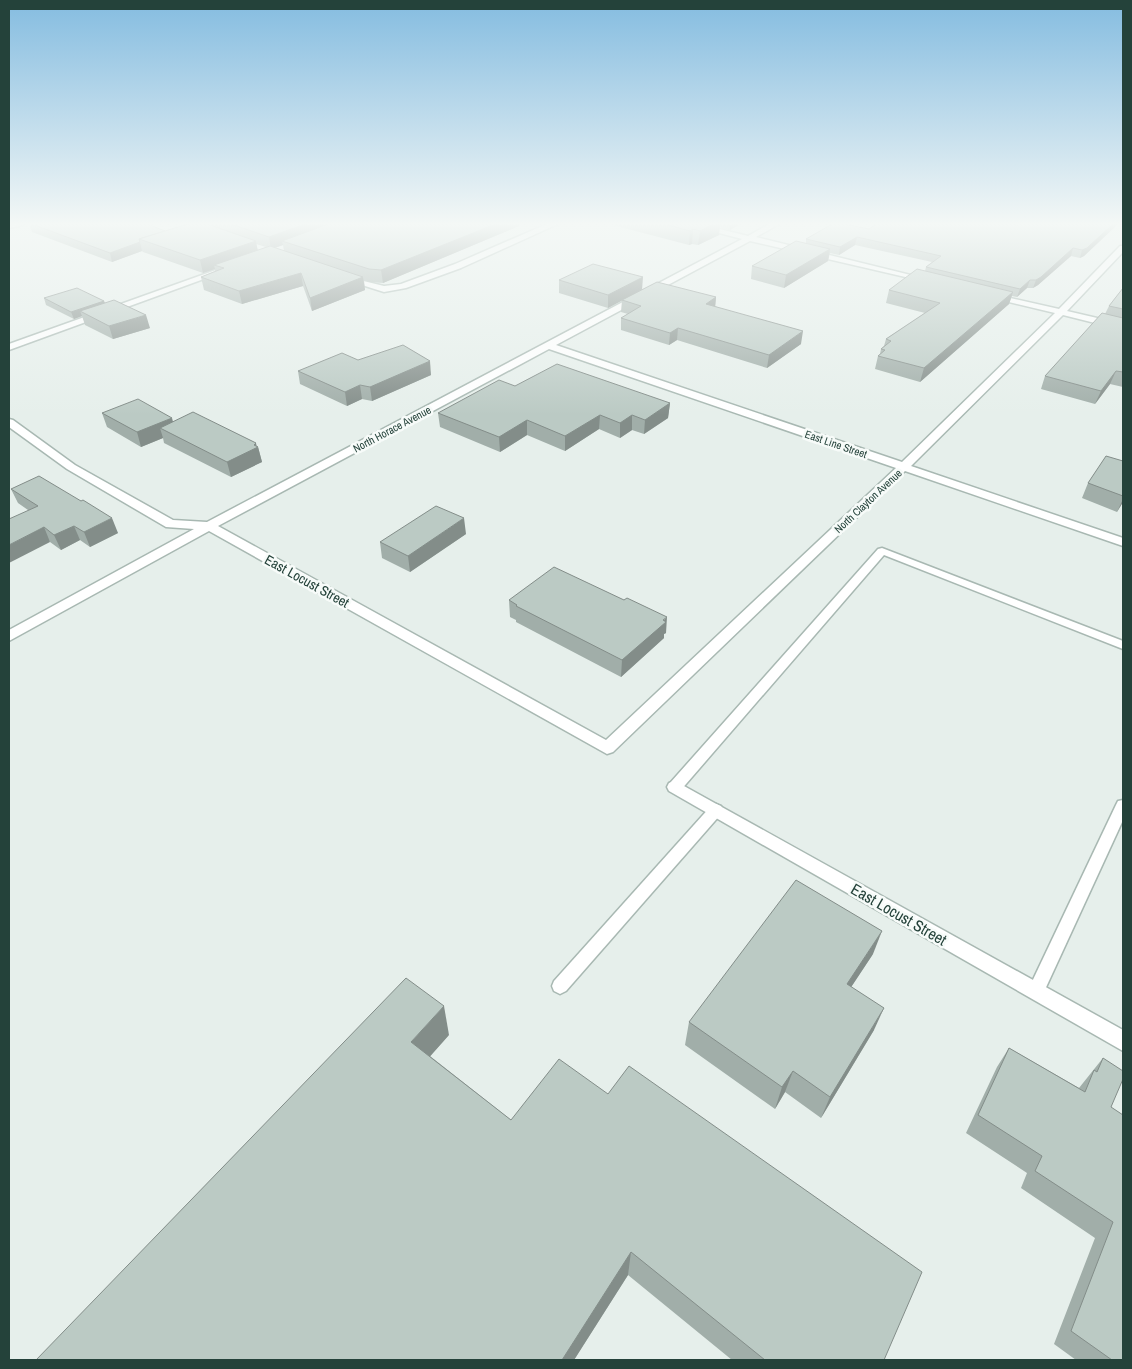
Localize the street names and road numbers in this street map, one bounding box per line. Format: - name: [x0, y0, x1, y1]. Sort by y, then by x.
- street label: North Horace Avenue: [351, 403, 433, 455]
- street label: East Line Street: [803, 427, 869, 461]
- street label: North Clayton Avenue: [831, 466, 905, 536]
- street label: East Locust Street: [262, 550, 352, 612]
- street label: East Locust Street: [847, 878, 951, 951]

